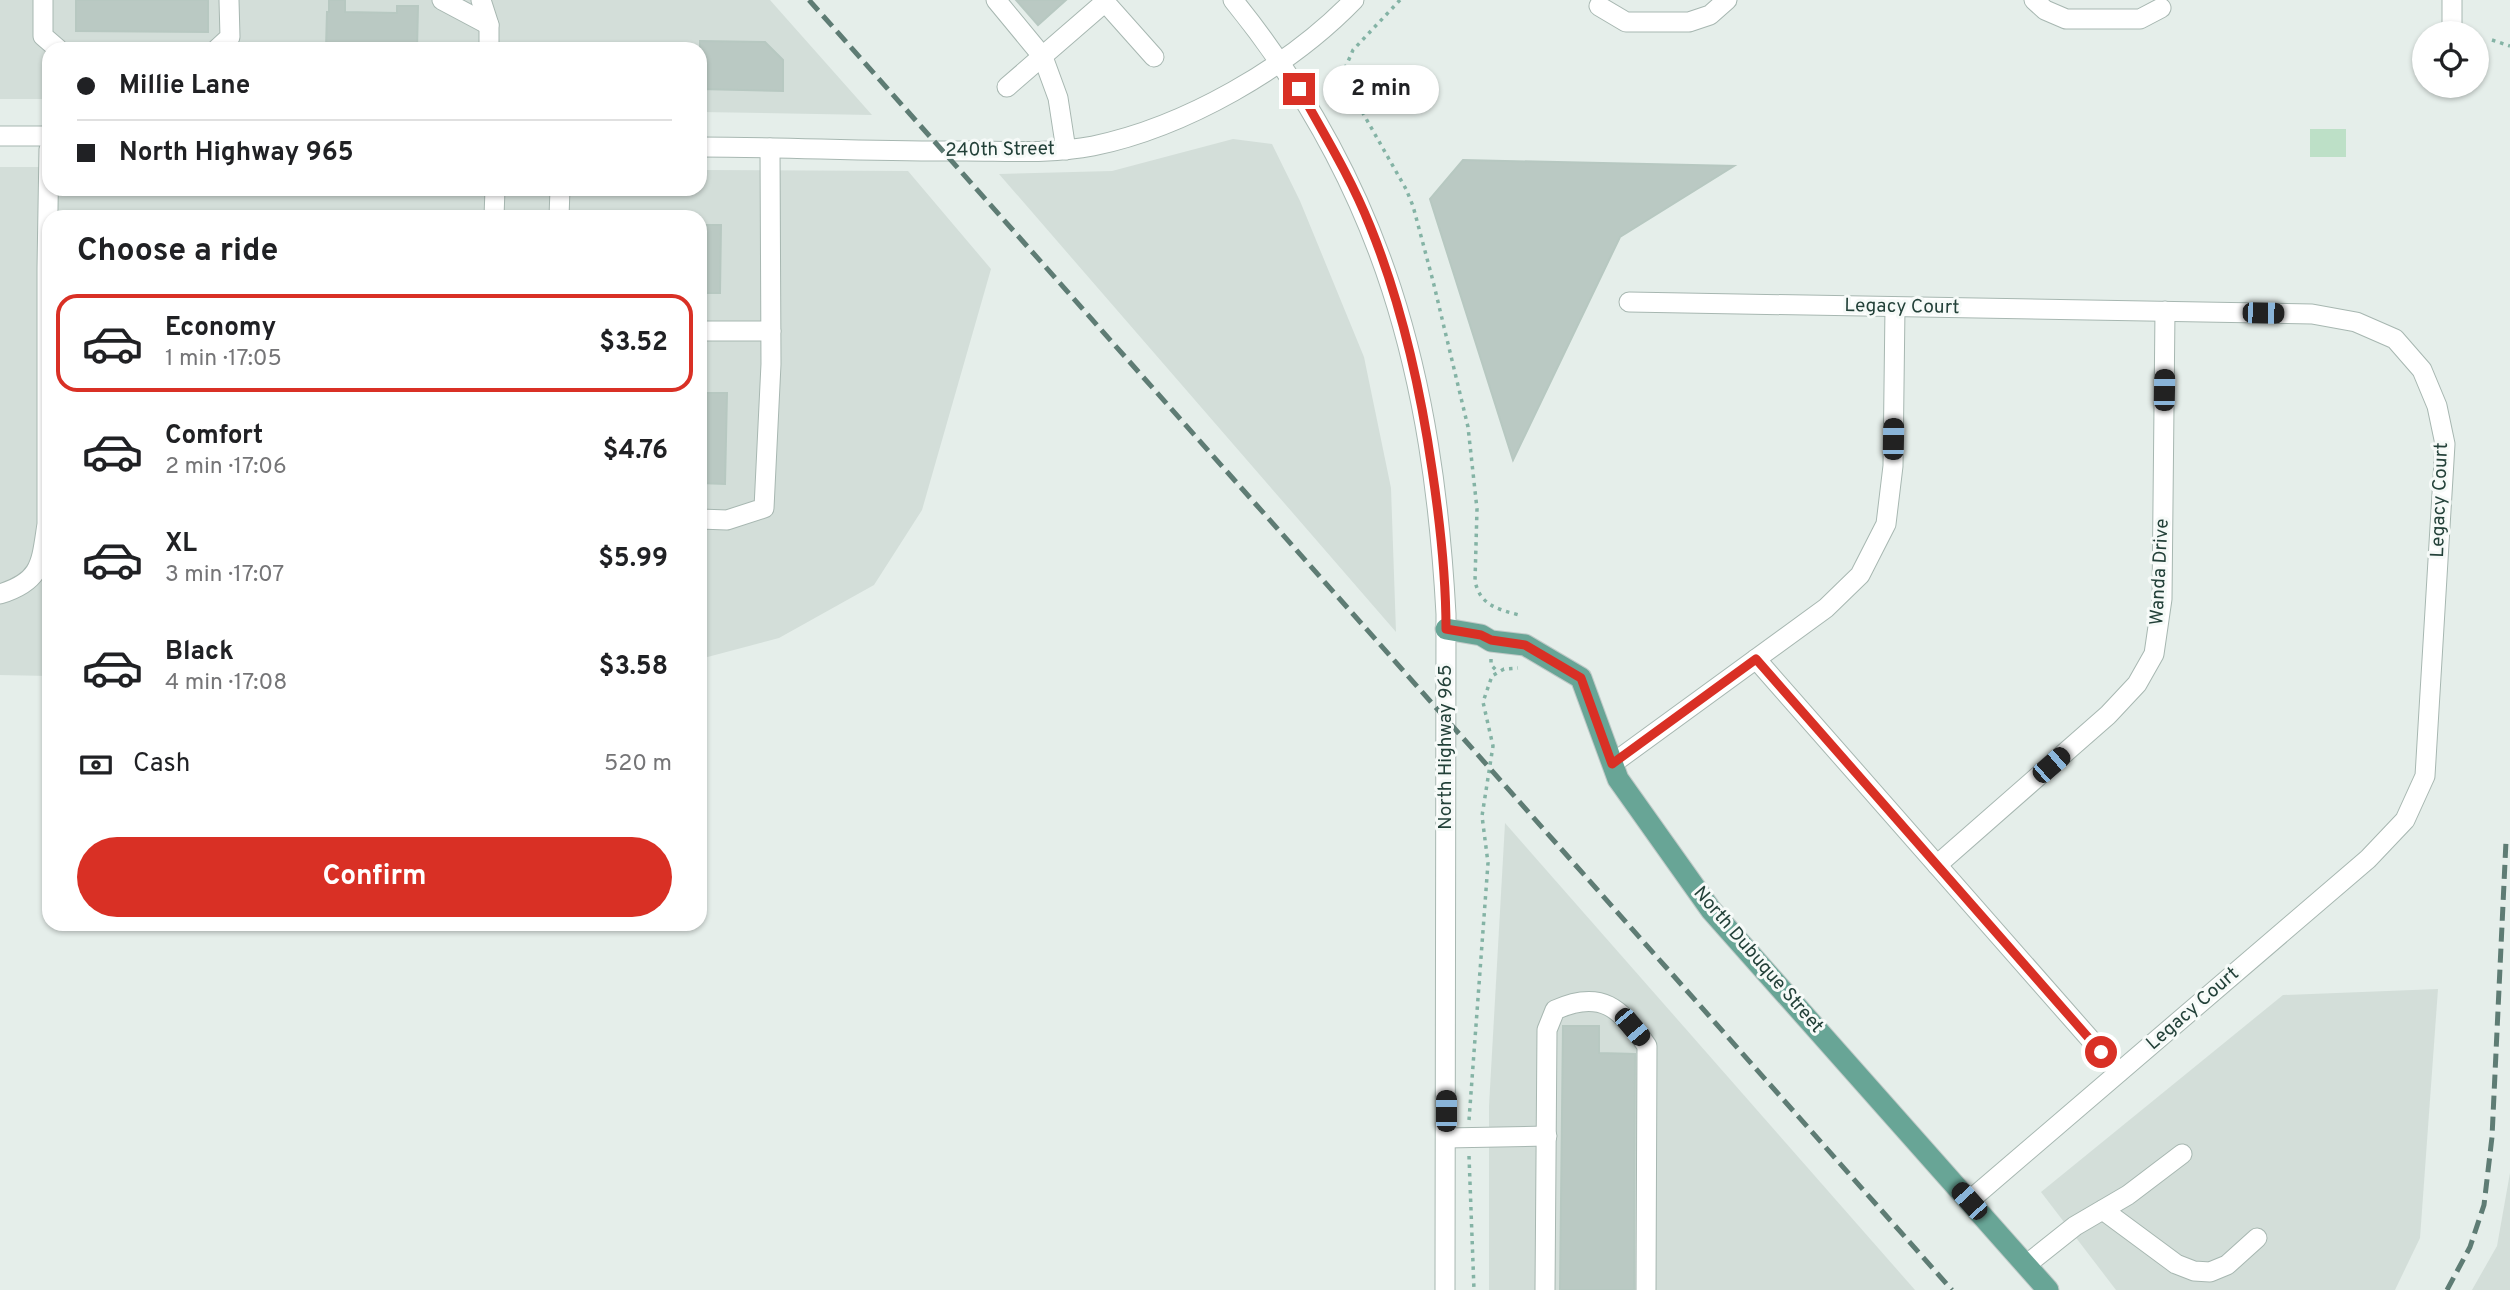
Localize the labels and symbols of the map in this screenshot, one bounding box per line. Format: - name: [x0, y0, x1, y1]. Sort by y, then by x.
- callout: 2 min: [1324, 64, 1439, 114]
- route end: [1283, 73, 1315, 105]
- street label: 240th Street: [945, 137, 1055, 163]
- street label: Legacy Court: [1844, 294, 1960, 320]
- car: [2242, 302, 2285, 324]
- car: [2154, 369, 2175, 411]
- car: [1883, 418, 1904, 460]
- street label: Legacy Court: [2426, 442, 2454, 558]
- street label: Wanda Drive: [2145, 518, 2175, 626]
- street label: North Highway 965: [1434, 664, 1458, 830]
- car: [2029, 743, 2074, 787]
- street label: North Dubuque Street: [1688, 882, 1828, 1038]
- street label: Legacy Court: [2142, 962, 2244, 1056]
- car: [1611, 1004, 1654, 1050]
- route start: [2085, 1036, 2117, 1068]
- car: [1436, 1090, 1457, 1132]
- car: [1948, 1178, 1991, 1224]

